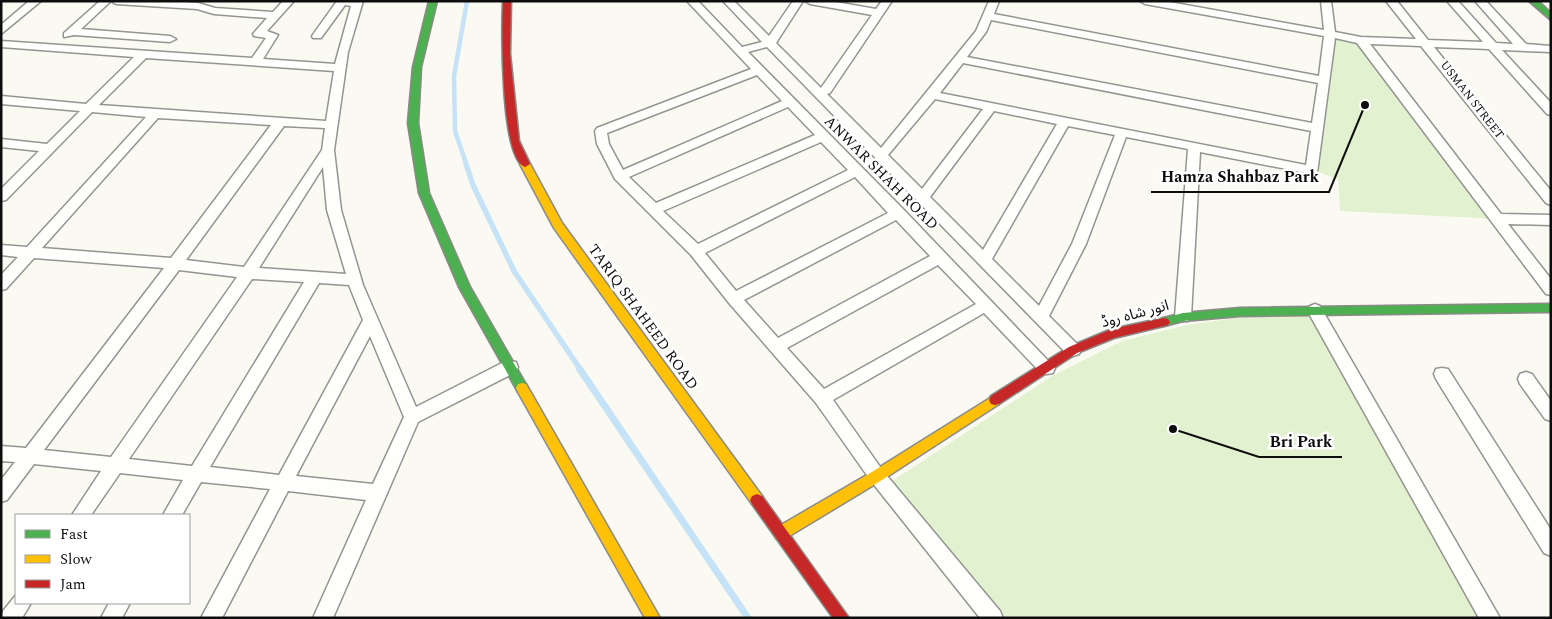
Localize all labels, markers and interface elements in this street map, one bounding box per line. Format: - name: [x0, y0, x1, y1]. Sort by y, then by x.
- street label: USMAN STREET: [1435, 57, 1509, 143]
- street label: ANWAR SHAH ROAD: [818, 110, 944, 236]
- callout: Hamza Shahbaz Park: [1151, 161, 1329, 192]
- text: Hamza Shahbaz Park: [1161, 165, 1319, 189]
- street label: TARIQ SHAHEED ROAD: [582, 239, 704, 395]
- street label: انور شاہ روڈ: [1099, 294, 1171, 334]
- callout: Bri Park: [1259, 426, 1342, 457]
- text: Bri Park: [1270, 430, 1333, 454]
- legend: [15, 514, 190, 604]
- text: Fast: [60, 523, 88, 546]
- text: Slow: [60, 548, 92, 571]
- text: Jam: [60, 573, 86, 596]

